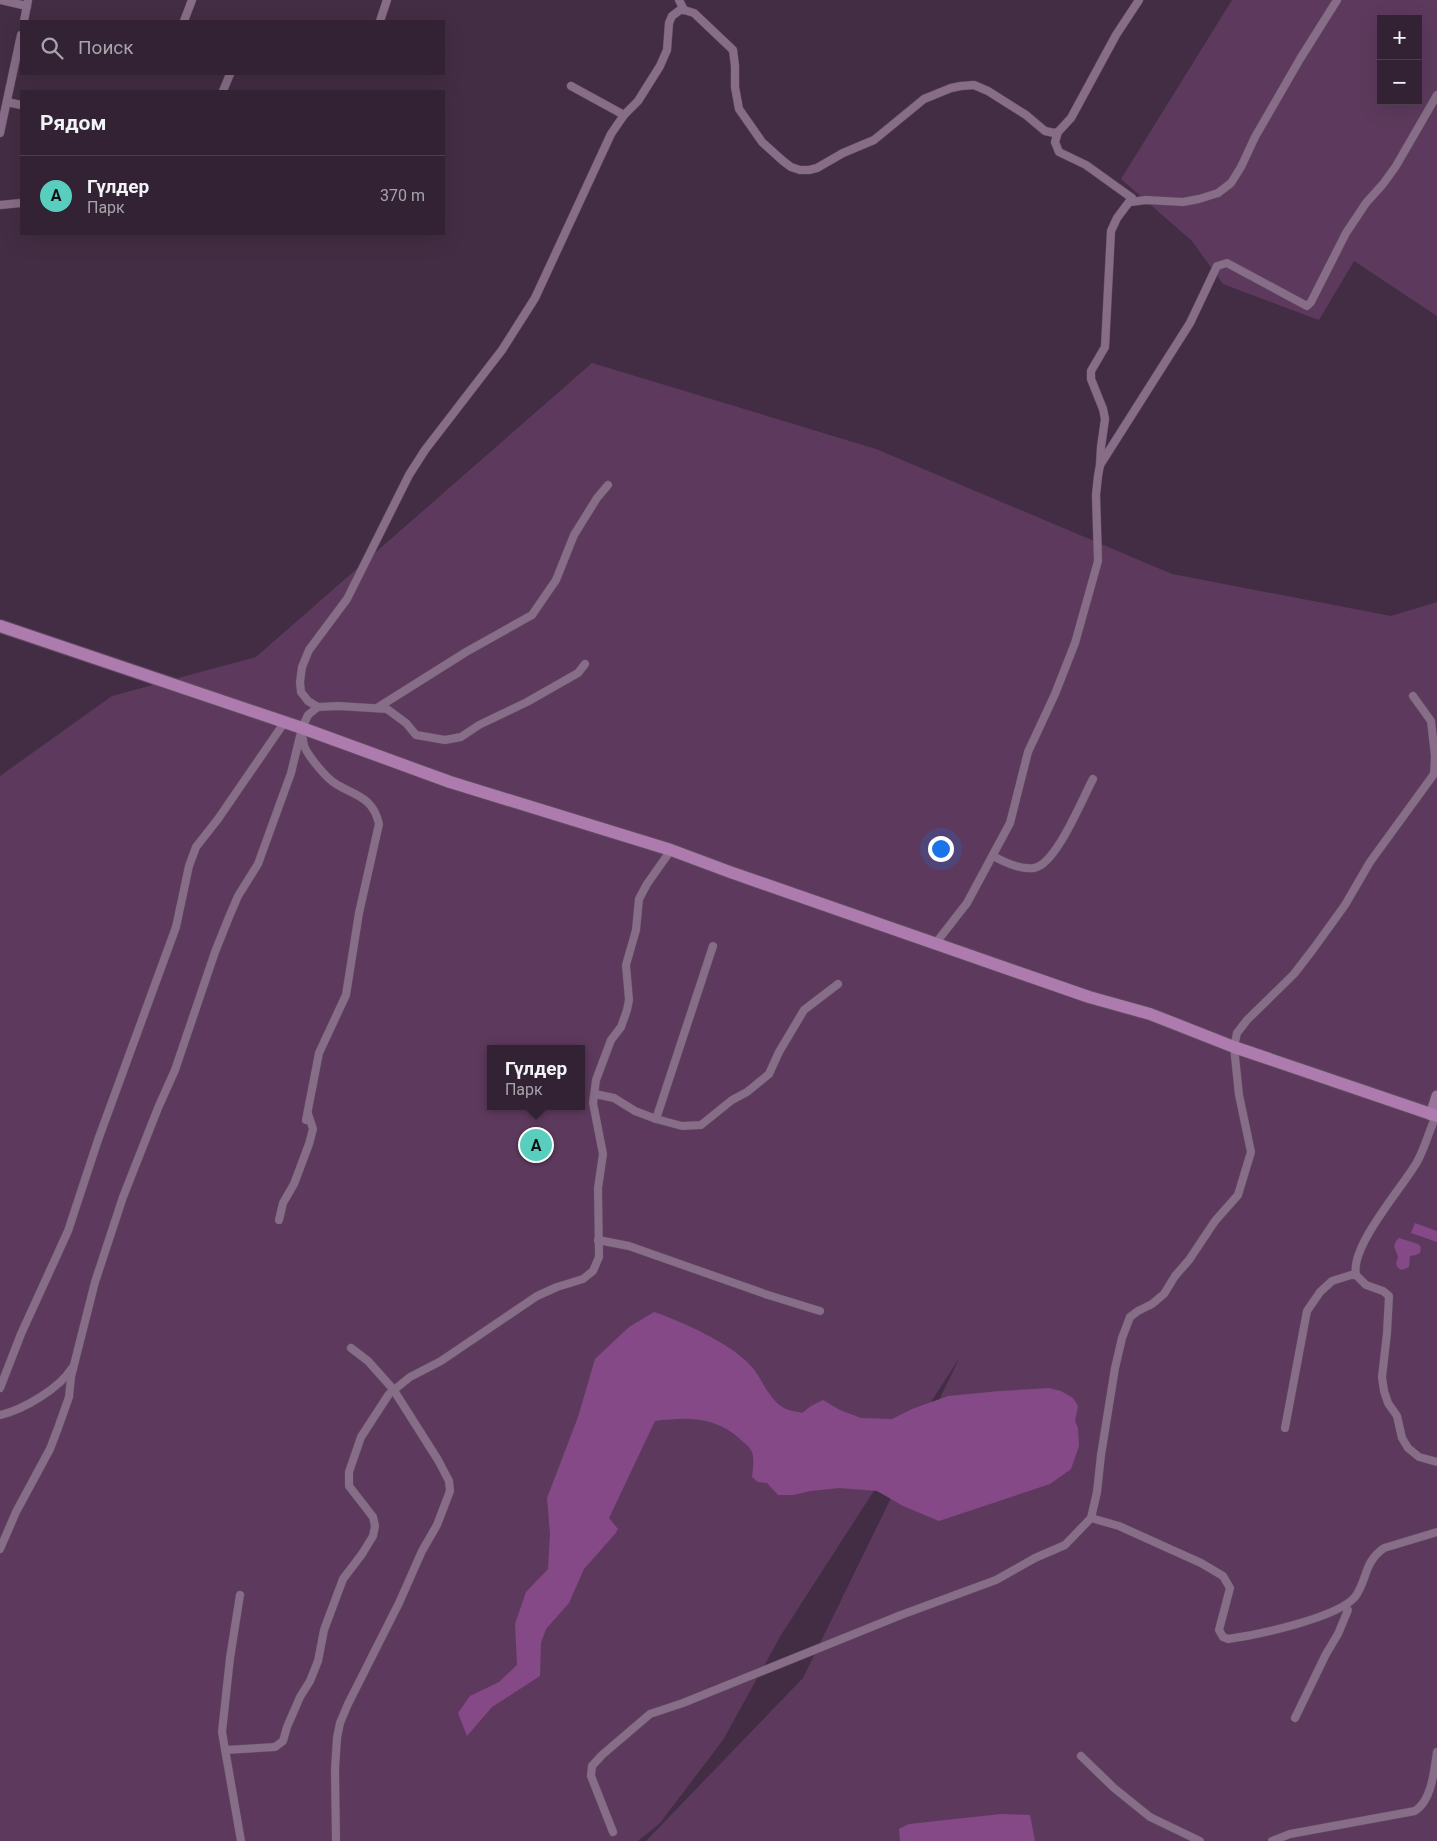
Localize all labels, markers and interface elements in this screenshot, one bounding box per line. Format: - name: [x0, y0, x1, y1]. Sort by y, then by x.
- map controls: [1377, 15, 1422, 105]
- button: +: [1377, 15, 1422, 60]
- search box: [20, 20, 445, 75]
- icon: search: [38, 34, 66, 62]
- text: Поиск: [78, 36, 134, 59]
- button: −: [1377, 60, 1422, 105]
- text: Рядом: [40, 111, 106, 135]
- text: Гүлдер: [87, 175, 149, 198]
- text: A: [51, 186, 61, 205]
- text: 370 m: [380, 186, 425, 205]
- text: Парк: [87, 198, 125, 217]
- your location: [928, 836, 954, 862]
- popup: [487, 1045, 585, 1110]
- text: Гүлдер: [505, 1057, 567, 1080]
- text: Парк: [505, 1080, 543, 1099]
- pin: A: [520, 1126, 552, 1164]

